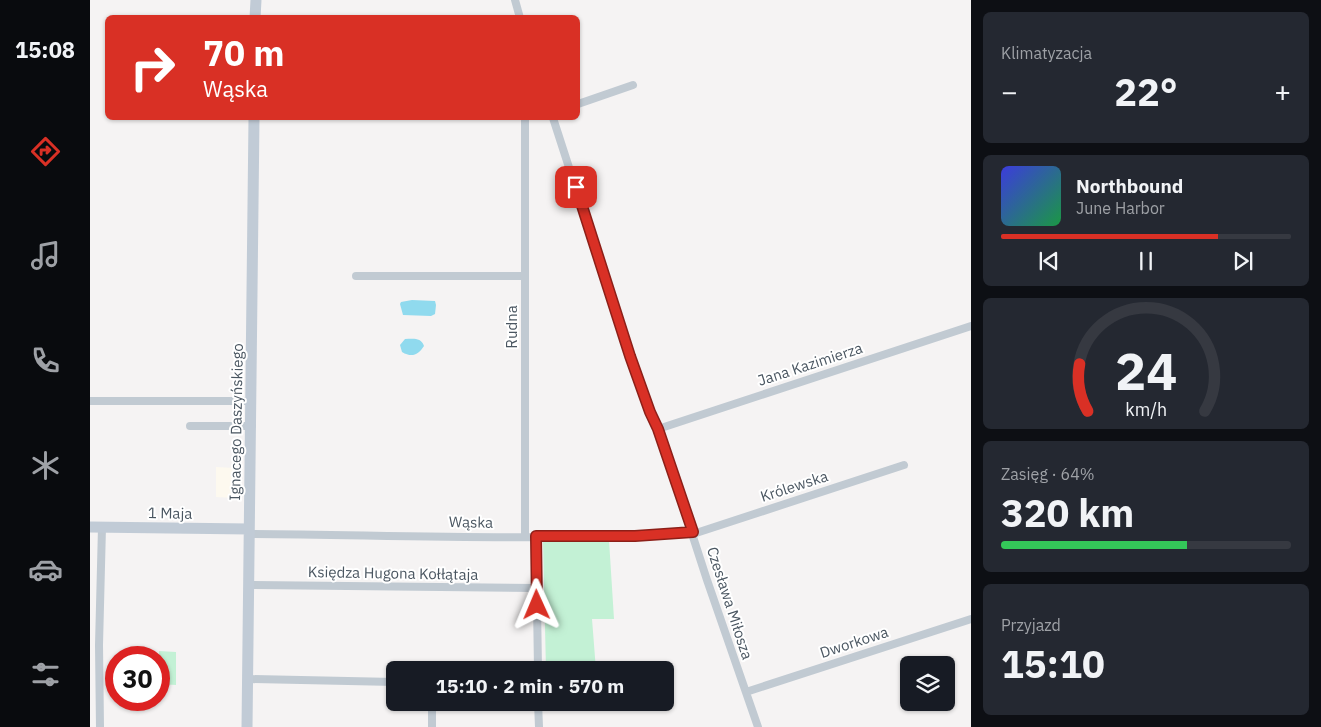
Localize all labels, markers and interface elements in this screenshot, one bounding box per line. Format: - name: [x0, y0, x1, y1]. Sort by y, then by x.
- text: 70 m: [203, 30, 285, 76]
- text: 15:08: [15, 35, 75, 64]
- icon: right: [120, 35, 185, 100]
- text: Klimatyzacja: [1001, 43, 1092, 63]
- text: 22°: [1114, 67, 1178, 116]
- text: −: [1001, 73, 1018, 110]
- text: +: [1274, 73, 1291, 110]
- text: Wąska: [203, 74, 268, 103]
- icon: directions: [28, 134, 63, 169]
- pin: [555, 166, 597, 208]
- icon: arrive: [562, 173, 590, 201]
- text: Northbound: [1076, 174, 1183, 198]
- text: June Harbor: [1076, 198, 1165, 218]
- icon: music: [28, 238, 63, 273]
- icon: previous: [1035, 247, 1063, 275]
- icon: pause: [1132, 247, 1160, 275]
- icon: next: [1229, 247, 1257, 275]
- street label: Rudna: [502, 305, 521, 349]
- text: 24: [1115, 337, 1177, 404]
- street label: Jana Kazimierza: [755, 338, 865, 390]
- icon: phone: [28, 343, 63, 378]
- street label: Ignacego Daszyńskiego: [225, 343, 247, 501]
- text: km/h: [1125, 398, 1167, 421]
- icon: climate: [28, 448, 63, 483]
- text: Zasięg · 64%: [1001, 464, 1095, 484]
- street label: Królewska: [758, 466, 830, 506]
- text: 320 km: [1001, 488, 1134, 537]
- street label: 1 Maja: [148, 503, 192, 523]
- street label: Wąska: [449, 512, 493, 532]
- street label: Czesława Miłosza: [703, 544, 757, 662]
- icon: car: [28, 552, 63, 587]
- street label: Księdza Hugona Kołłątaja: [308, 562, 478, 584]
- position arrow: [510, 578, 562, 630]
- text: Przyjazd: [1001, 615, 1061, 635]
- street label: Dworkowa: [817, 622, 891, 662]
- text: 15:10: [1001, 639, 1105, 688]
- speed limit sign: 30: [105, 646, 170, 711]
- map controls: [900, 656, 955, 711]
- button: layers: [900, 656, 955, 711]
- icon: filters: [28, 657, 63, 692]
- text: 15:10 · 2 min · 570 m: [436, 674, 624, 698]

